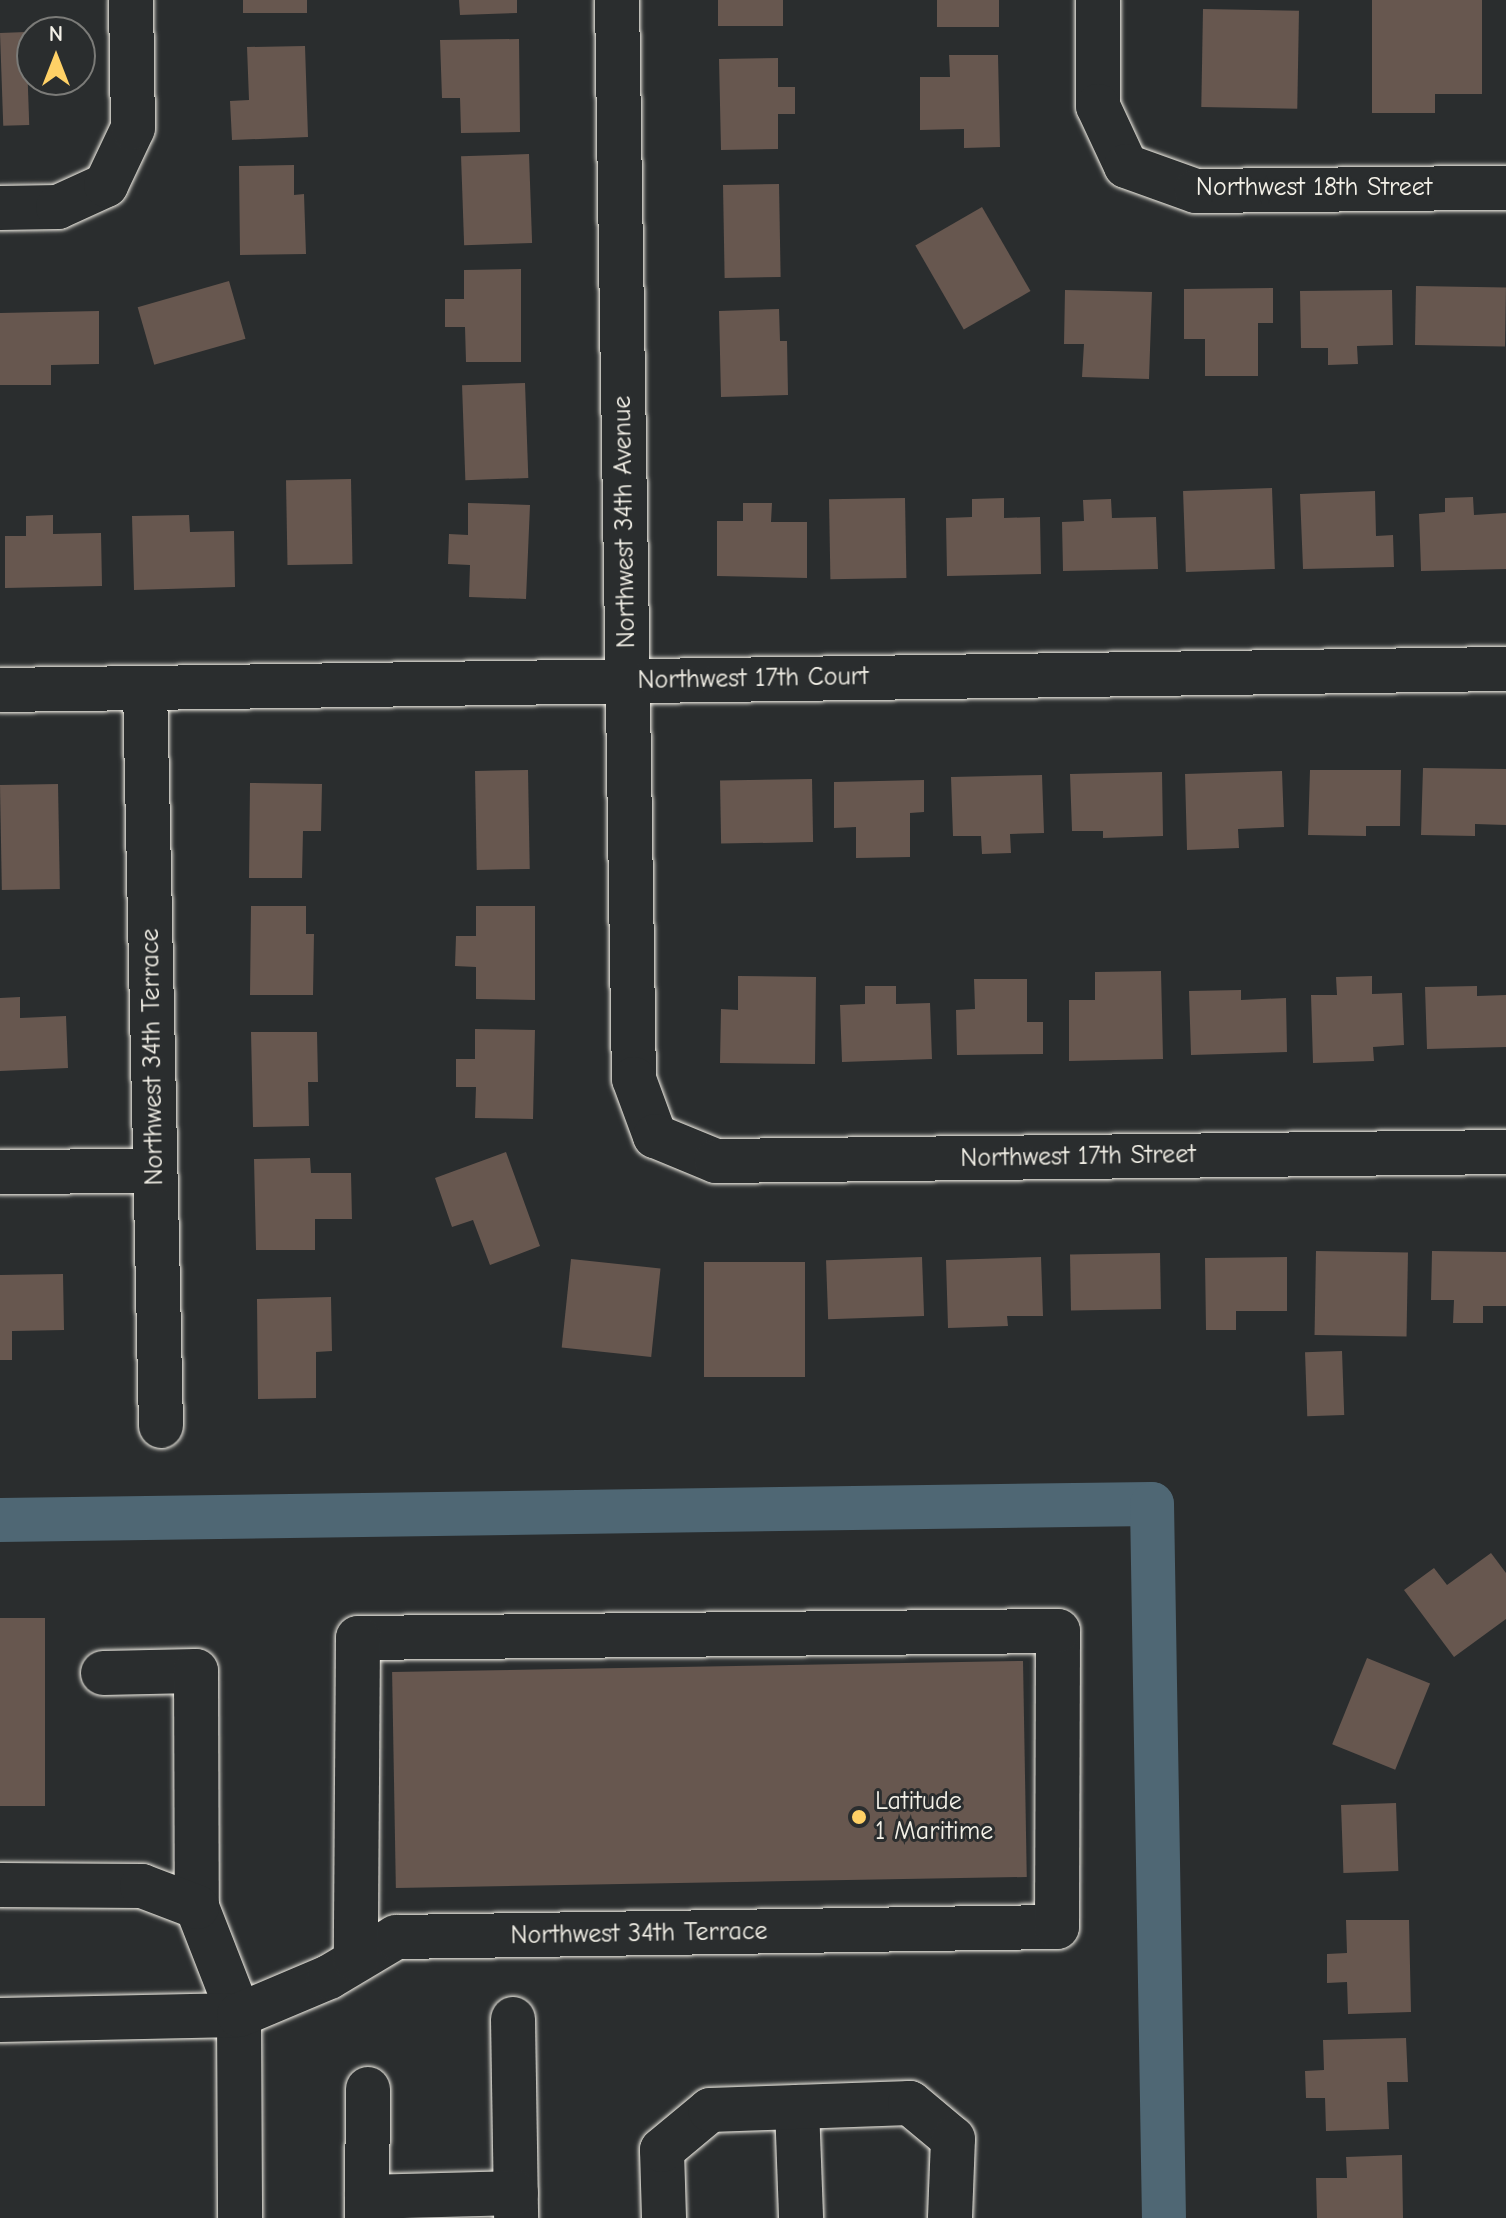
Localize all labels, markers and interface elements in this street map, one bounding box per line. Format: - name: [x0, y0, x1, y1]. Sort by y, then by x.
- north arrow: [16, 16, 96, 96]
- text: N: [49, 21, 63, 47]
- street label: Northwest 18th Street: [1196, 172, 1432, 204]
- street label: Northwest 34th Avenue: [607, 395, 643, 649]
- street label: Northwest 17th Court: [637, 661, 869, 697]
- street label: Northwest 34th Terrace: [135, 928, 171, 1186]
- street label: Northwest 17th Street: [960, 1139, 1196, 1175]
- place label: Latitude 1 Maritime: [875, 1786, 993, 1848]
- marker: Latitude 1 Maritime: [850, 1808, 868, 1826]
- street label: Northwest 34th Terrace: [510, 1916, 768, 1952]

